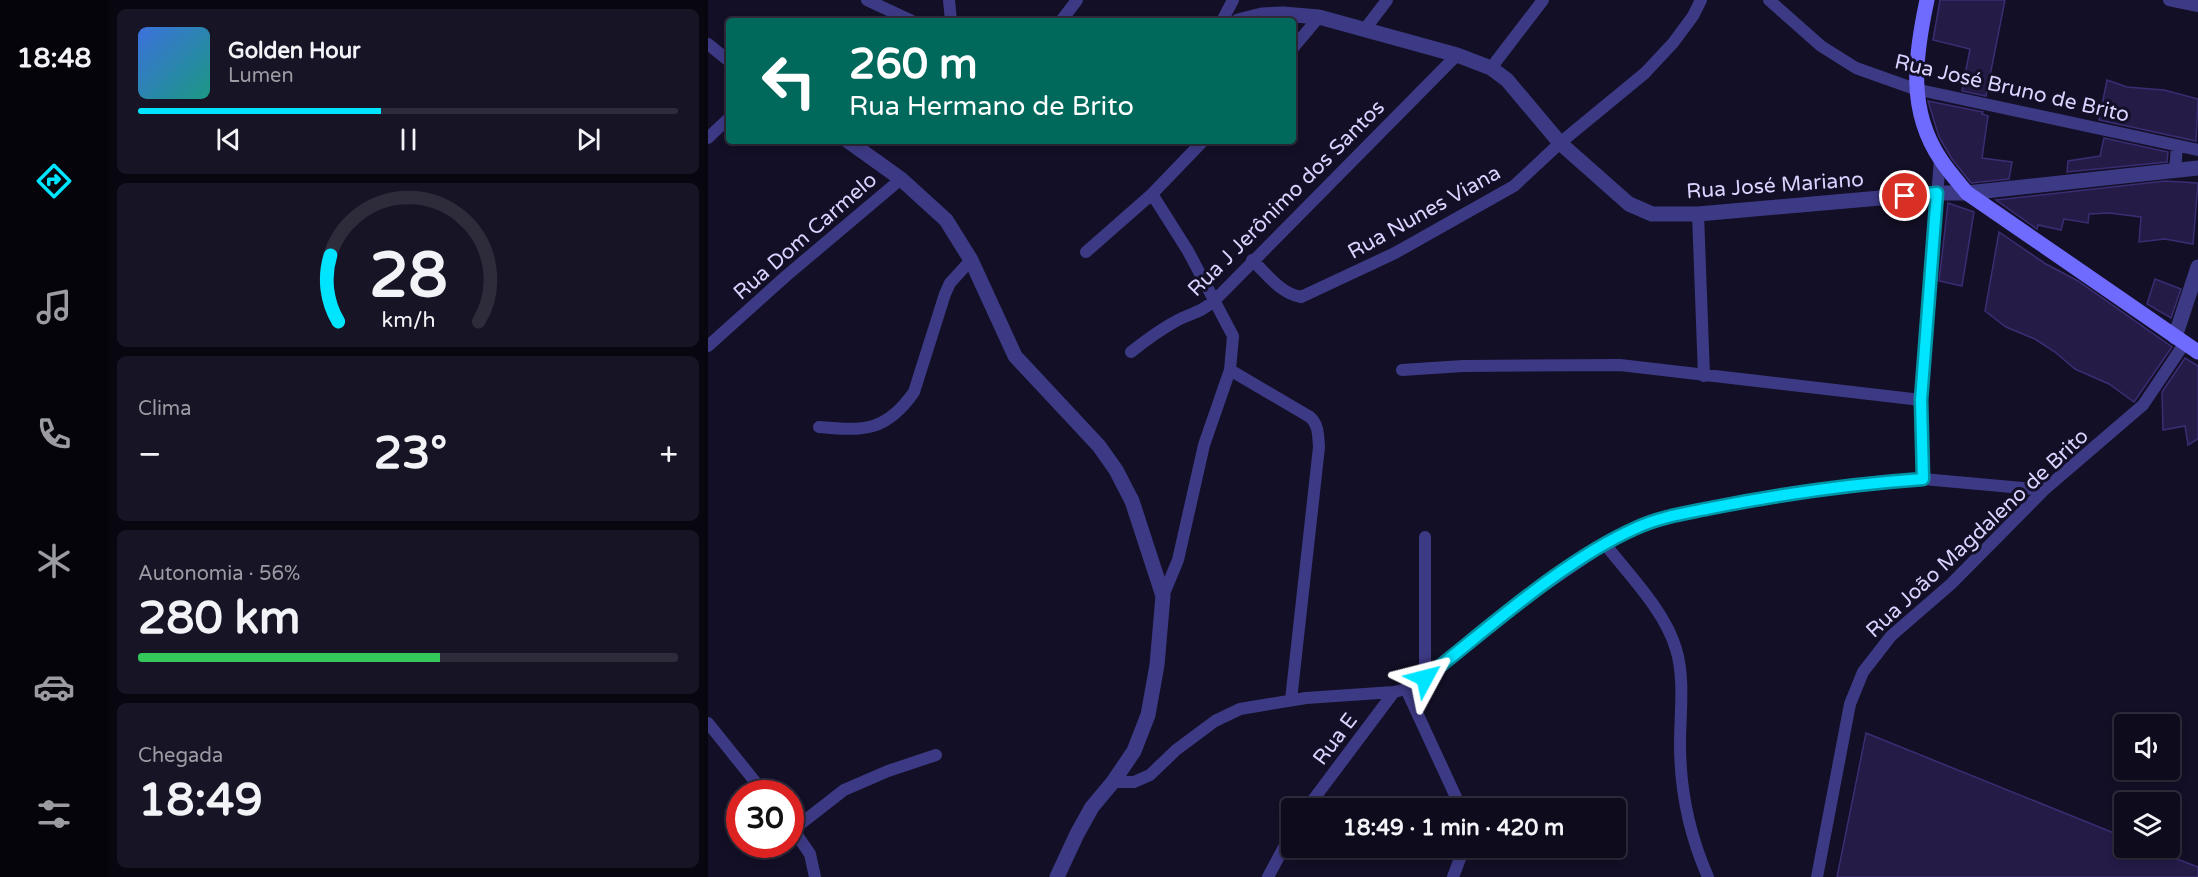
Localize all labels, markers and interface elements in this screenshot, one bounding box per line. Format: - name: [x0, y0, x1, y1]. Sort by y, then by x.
- text: Golden Hour: [228, 38, 360, 64]
- text: 260 m: [849, 39, 978, 90]
- text: 18:48: [17, 42, 91, 75]
- icon: left: [750, 42, 828, 120]
- street label: Rua José Bruno de Brito: [1892, 49, 2132, 128]
- text: Lumen: [228, 64, 294, 88]
- text: Rua Hermano de Brito: [849, 90, 1134, 123]
- street label: Rua J Jerônimo dos Santos: [1183, 95, 1390, 302]
- icon: previous: [212, 123, 245, 156]
- icon: pause: [392, 123, 425, 156]
- icon: next: [572, 123, 605, 156]
- icon: directions: [33, 160, 75, 202]
- street label: Rua Nunes Viana: [1344, 160, 1505, 265]
- street label: Rua Dom Carmelo: [729, 167, 882, 305]
- street label: Rua José Mariano: [1686, 167, 1865, 204]
- pin: [1879, 170, 1930, 221]
- icon: arrive: [1888, 179, 1921, 212]
- text: 28: [369, 239, 447, 314]
- icon: music: [33, 286, 75, 328]
- text: km/h: [381, 307, 435, 333]
- text: Clima: [138, 397, 191, 421]
- icon: phone: [33, 413, 75, 455]
- street label: Rua João Magdaleno de Brito: [1861, 424, 2094, 643]
- text: 23°: [374, 427, 447, 481]
- text: −: [138, 435, 162, 474]
- text: +: [659, 435, 678, 474]
- icon: climate: [33, 540, 75, 582]
- text: Autonomia · 56%: [138, 562, 300, 586]
- text: 280 km: [138, 592, 300, 646]
- position arrow: [1393, 646, 1457, 710]
- icon: car: [33, 666, 75, 708]
- street label: Rua E: [1308, 708, 1363, 770]
- map controls: [2114, 714, 2180, 858]
- button: sound: [2114, 714, 2180, 780]
- text: Chegada: [138, 744, 223, 768]
- text: 18:49: [138, 774, 263, 828]
- speed limit sign: 30: [726, 780, 804, 858]
- button: layers: [2114, 792, 2180, 858]
- icon: filters: [33, 793, 75, 835]
- text: 18:49 · 1 min · 420 m: [1343, 815, 1564, 841]

